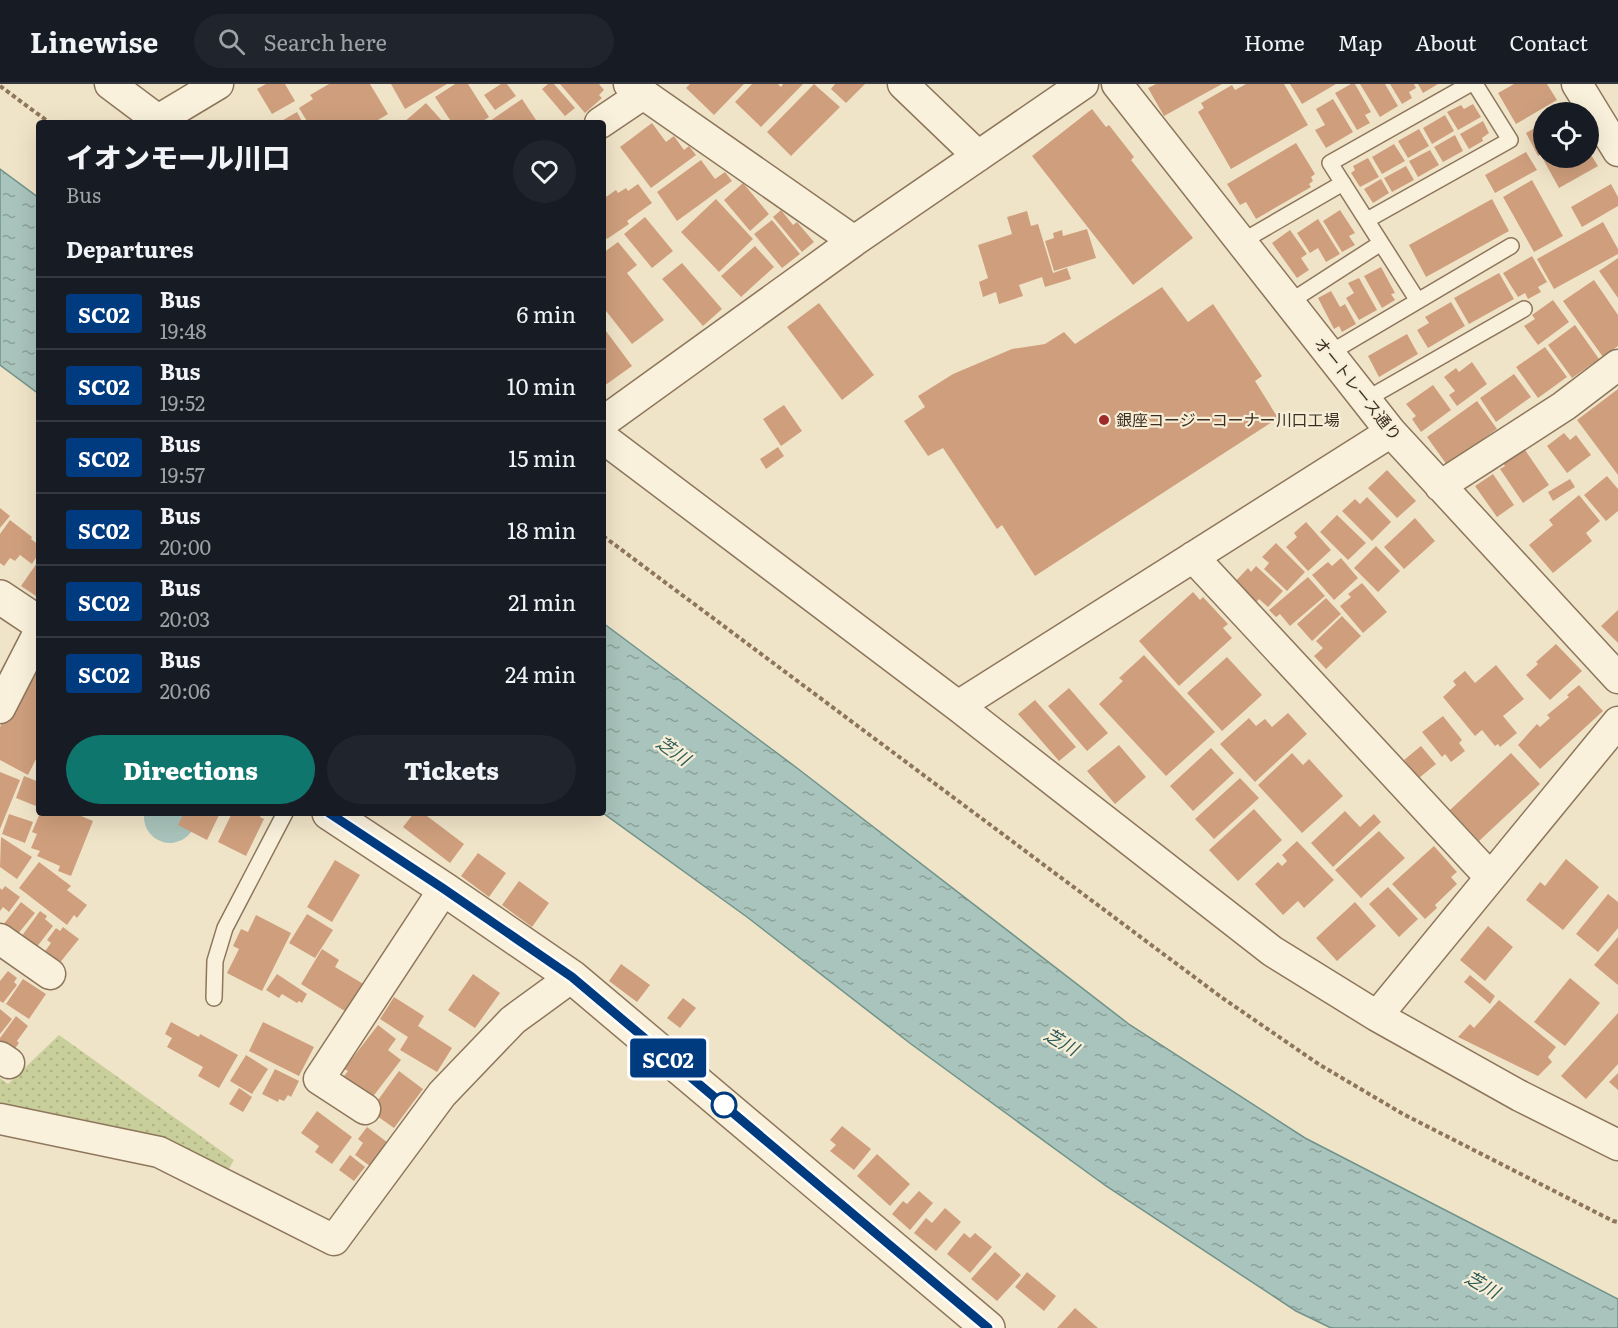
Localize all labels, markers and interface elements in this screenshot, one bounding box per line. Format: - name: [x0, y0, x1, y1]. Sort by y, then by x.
- search box: [194, 14, 614, 68]
- text: Linewise: [30, 20, 158, 62]
- icon: search: [215, 25, 248, 58]
- text: Search here: [263, 25, 387, 58]
- text: Home: [1244, 26, 1305, 57]
- text: Map: [1338, 26, 1382, 57]
- text: About: [1415, 26, 1477, 57]
- text: Contact: [1510, 26, 1588, 57]
- map controls: [1533, 102, 1599, 168]
- button: locate: [1533, 102, 1599, 168]
- text: イオンモール川口: [66, 135, 290, 177]
- button: heart: [513, 140, 576, 203]
- text: Bus: [66, 179, 101, 209]
- text: Departures: [66, 232, 193, 265]
- text: Bus: [160, 282, 201, 315]
- text: 6 min: [517, 297, 576, 330]
- text: SC02: [78, 298, 130, 329]
- text: 19:48: [160, 315, 207, 345]
- street label: オートレース通り: [1309, 331, 1408, 445]
- text: Bus: [160, 354, 201, 387]
- text: 10 min: [507, 369, 576, 402]
- text: SC02: [78, 370, 130, 401]
- text: 19:52: [160, 387, 205, 417]
- place label: 銀座コージーコーナー川口工場: [1116, 407, 1340, 431]
- marker: 銀座コージーコーナー川口工場: [1097, 413, 1111, 427]
- text: Bus: [160, 426, 201, 459]
- text: 15 min: [508, 441, 576, 474]
- text: SC02: [78, 442, 130, 473]
- text: 19:57: [160, 459, 205, 489]
- text: Bus: [160, 498, 201, 531]
- text: 18 min: [507, 513, 576, 546]
- text: SC02: [78, 514, 130, 545]
- text: 20:00: [160, 531, 211, 561]
- text: Bus: [160, 570, 201, 603]
- text: 21 min: [508, 585, 576, 618]
- text: SC02: [78, 586, 130, 617]
- text: 20:03: [160, 603, 210, 633]
- text: Bus: [160, 642, 201, 675]
- text: 24 min: [505, 657, 576, 690]
- text: SC02: [78, 658, 130, 689]
- text: 20:06: [160, 675, 210, 705]
- water label: 芝川: [651, 728, 698, 772]
- button: Directions: [66, 735, 315, 804]
- button: Tickets: [327, 735, 576, 804]
- water label: 芝川: [1039, 1020, 1086, 1062]
- line badge: SC02: [626, 1038, 710, 1078]
- text: SC02: [642, 1043, 694, 1074]
- unlabelled marker: [711, 1092, 737, 1118]
- water label: 芝川: [1460, 1263, 1507, 1305]

